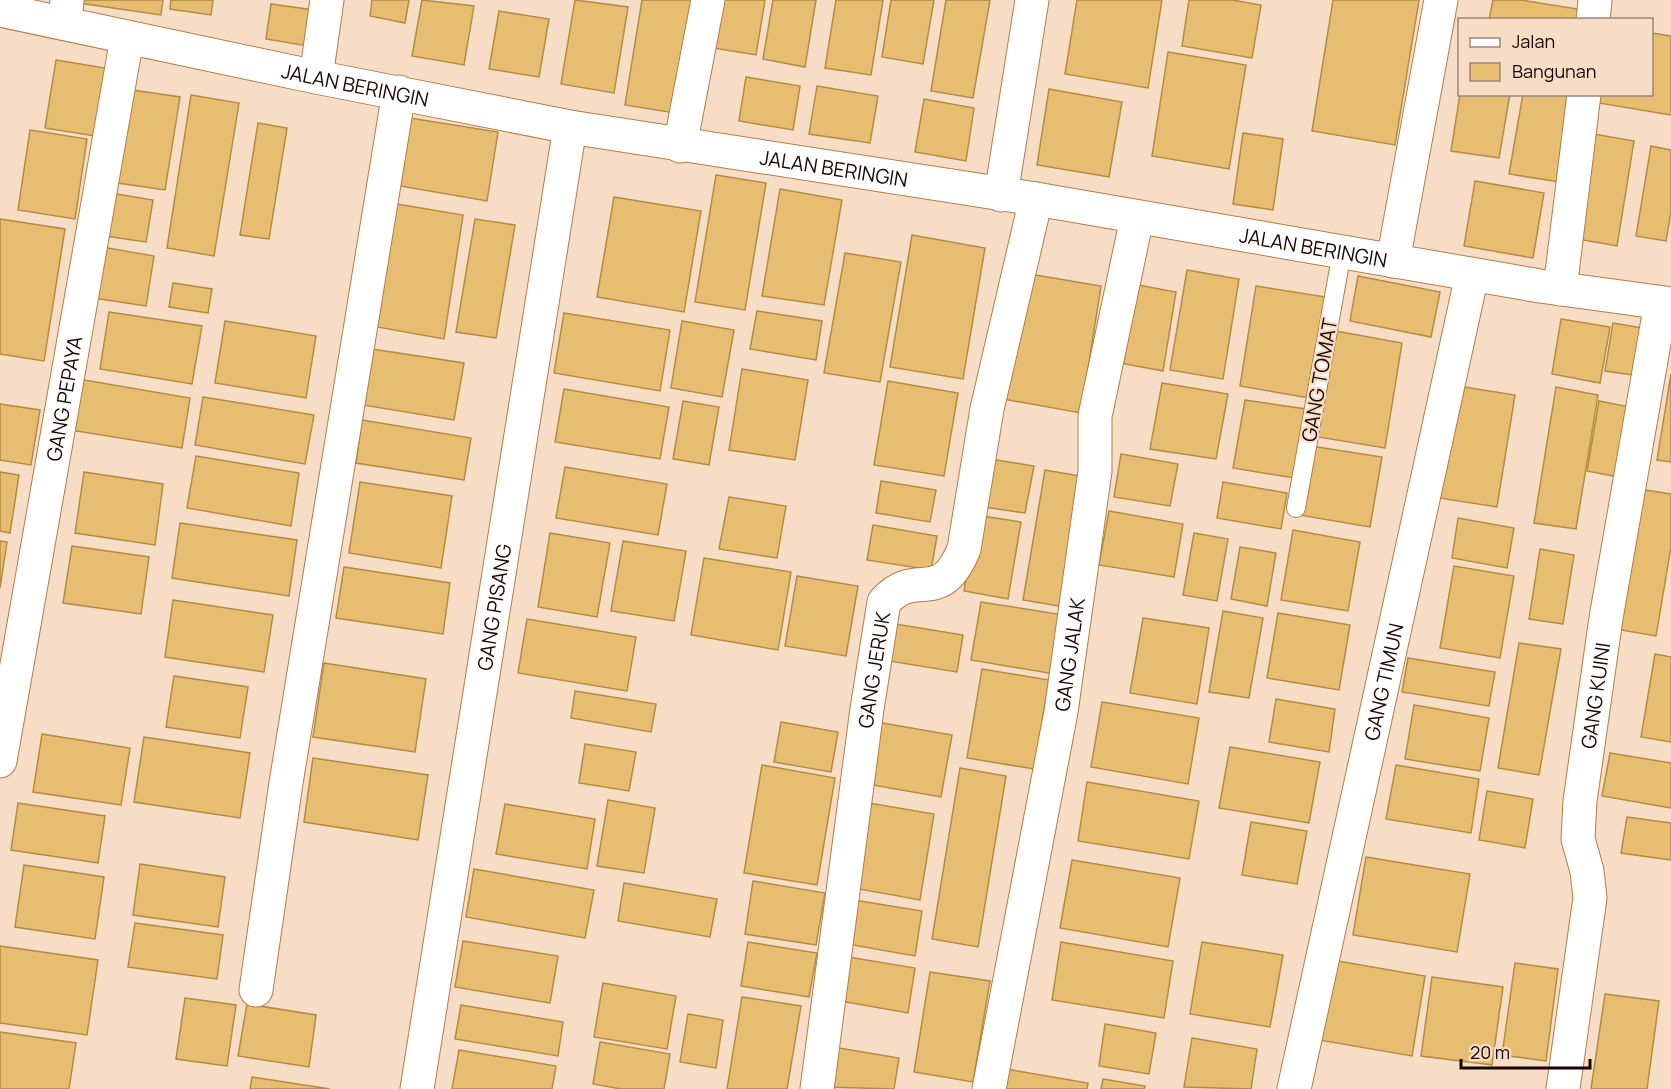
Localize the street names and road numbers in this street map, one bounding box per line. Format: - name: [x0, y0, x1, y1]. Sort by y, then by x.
- street label: JALAN BERINGIN: [279, 57, 431, 112]
- street label: JALAN BERINGIN: [758, 143, 910, 193]
- street label: JALAN BERINGIN: [1238, 221, 1389, 273]
- street label: GANG TOMAT: [1295, 316, 1343, 444]
- street label: GANG PEPAYA: [39, 334, 88, 463]
- street label: GANG PISANG: [470, 542, 517, 672]
- street label: GANG JALAK: [1048, 596, 1091, 713]
- street label: GANG JERUK: [851, 610, 896, 730]
- street label: GANG TIMUN: [1357, 620, 1409, 743]
- street label: GANG KUINI: [1574, 640, 1616, 750]

